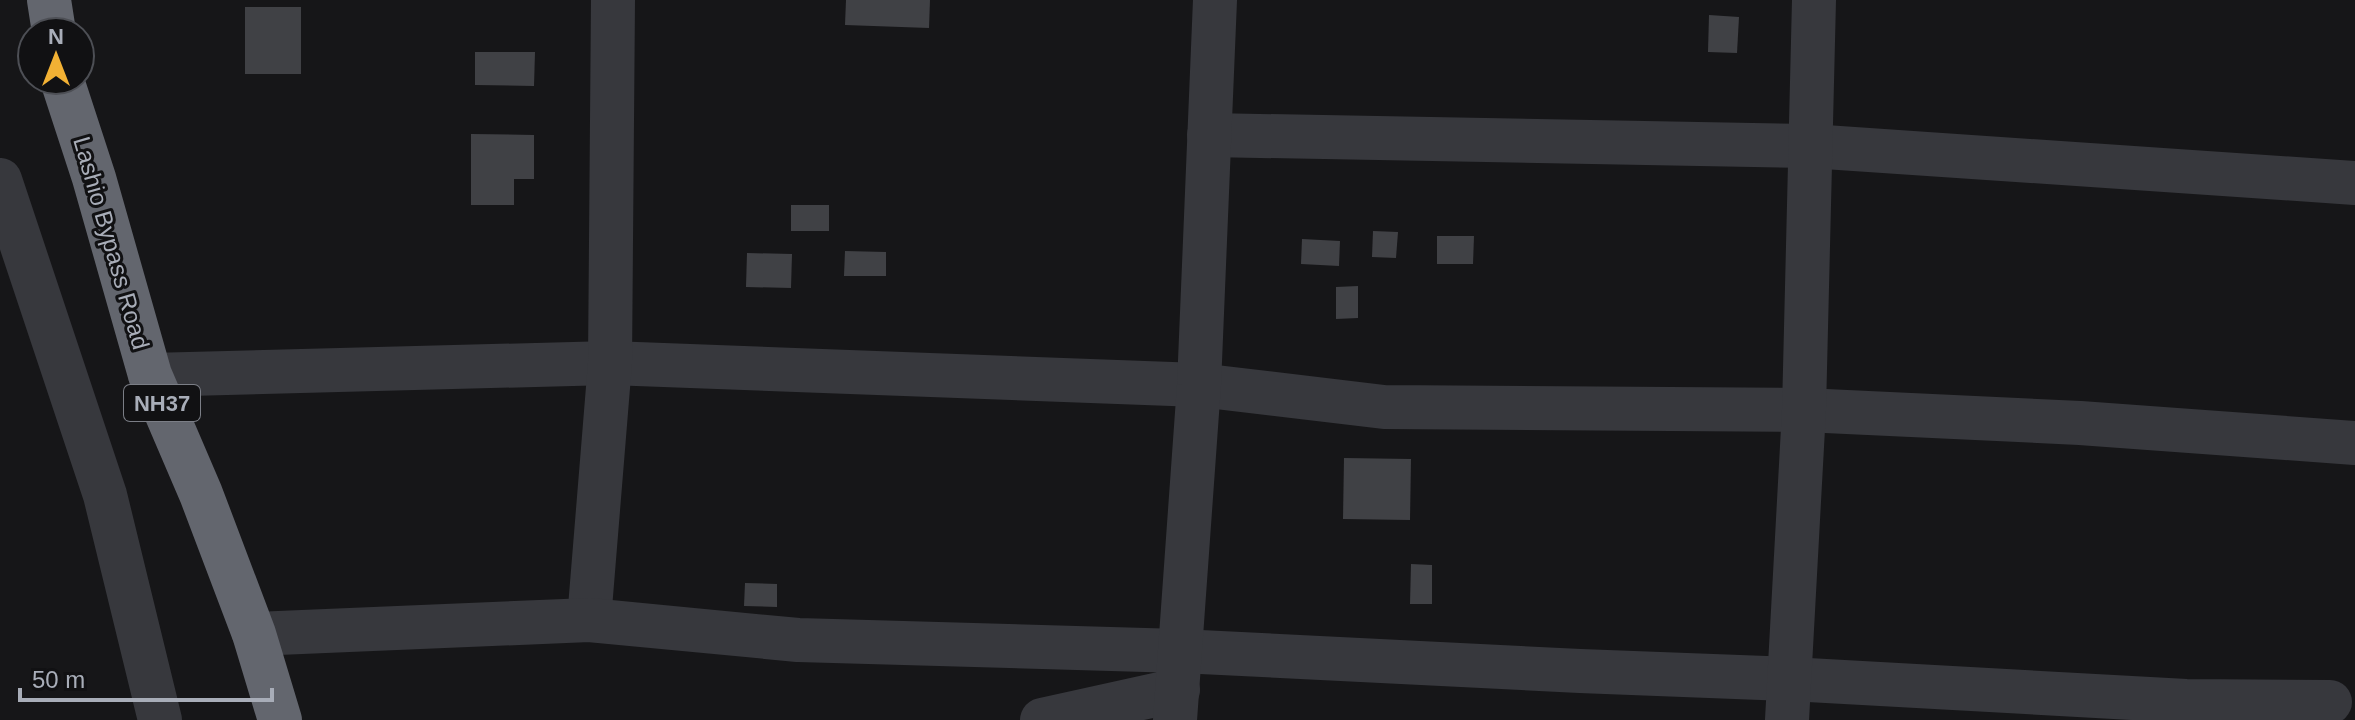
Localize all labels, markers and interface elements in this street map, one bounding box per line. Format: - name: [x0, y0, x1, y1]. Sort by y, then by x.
- north arrow: [16, 16, 96, 96]
- text: N: [48, 24, 64, 49]
- street label: Lashio Bypass Road: [68, 133, 155, 352]
- road number: NH37: [124, 385, 200, 421]
- scale bar: [20, 652, 272, 702]
- text: 50 m: [32, 666, 85, 693]

